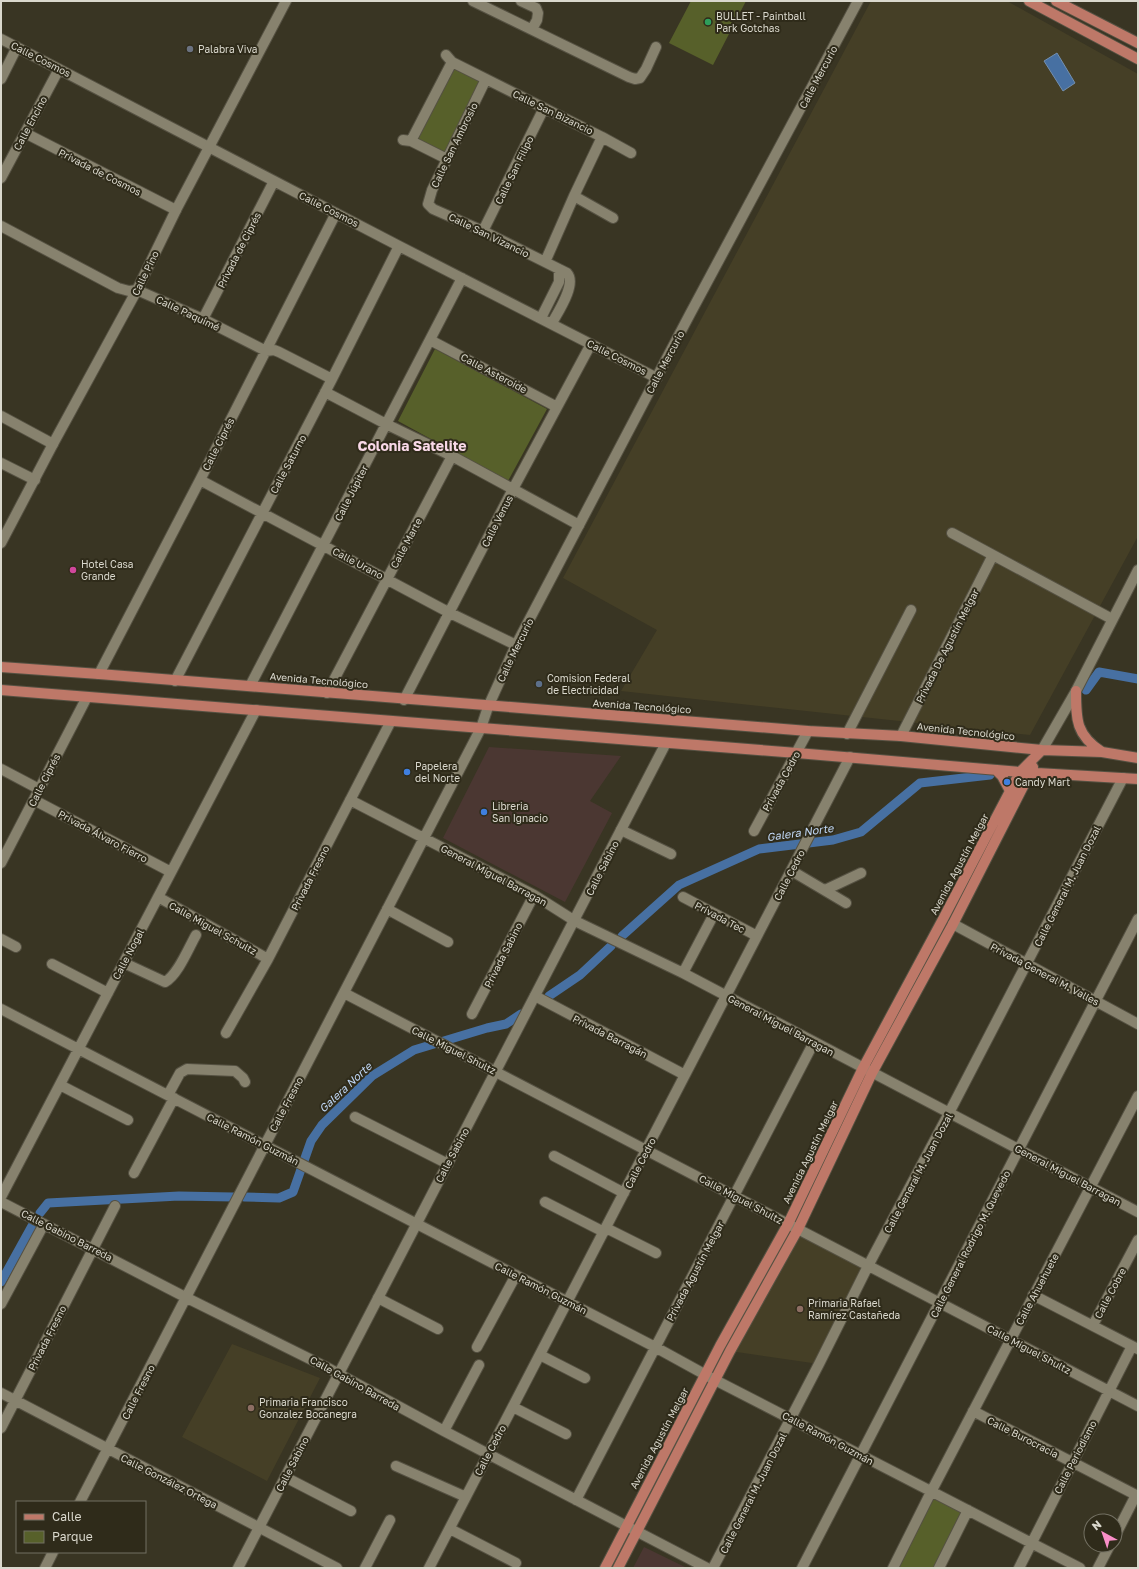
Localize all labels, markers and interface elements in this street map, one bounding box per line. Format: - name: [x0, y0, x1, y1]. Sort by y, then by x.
- place label: BULLET - Paintball Park Gotchas: [716, 10, 806, 34]
- marker: BULLET - Paintball Park Gotchas: [703, 17, 713, 27]
- street label: Calle Cosmos: [9, 39, 73, 79]
- place label: Palabra Viva: [198, 43, 257, 55]
- marker: Palabra Viva: [185, 44, 195, 54]
- street label: Calle Mercurio: [796, 44, 840, 110]
- street label: Calle San Bizancio: [511, 87, 595, 137]
- street label: Calle Encino: [11, 94, 49, 152]
- street label: Calle San Ambrosio: [428, 100, 480, 190]
- street label: Calle San Filipo: [492, 134, 536, 206]
- street label: Privada de Cosmos: [57, 146, 143, 198]
- street label: Calle Cosmos: [297, 189, 361, 229]
- street label: Privada de Ciprés: [215, 210, 263, 290]
- street label: Calle San Vizancio: [447, 210, 531, 260]
- street label: Calle Pino: [129, 249, 161, 297]
- street label: Calle Paquimé: [154, 293, 222, 333]
- street label: Calle Mercurio: [643, 329, 687, 395]
- street label: Calle Cosmos: [585, 337, 649, 377]
- street label: Calle Asteroide: [459, 351, 529, 396]
- street label: Calle Ciprés: [200, 416, 236, 472]
- street label: Calle Saturno: [267, 432, 309, 496]
- district label: Colonia Satelite: [357, 437, 467, 454]
- street label: Calle Júpiter: [332, 463, 370, 523]
- street label: Calle Venus: [479, 493, 515, 549]
- street label: Calle Marte: [388, 516, 424, 570]
- street label: Calle Urano: [330, 545, 386, 581]
- place label: Hotel Casa Grande: [81, 558, 134, 582]
- marker: Hotel Casa Grande: [68, 565, 78, 575]
- street label: Privada De Agustín Melgar: [913, 587, 981, 705]
- street label: Calle Mercurio: [494, 616, 536, 684]
- street label: Avenida Tecnológico: [269, 670, 369, 690]
- place label: Comision Federal de Electricidad: [547, 672, 630, 696]
- marker: Comision Federal de Electricidad: [534, 679, 544, 689]
- street label: Avenida Tecnológico: [592, 697, 692, 715]
- street label: Avenida Tecnológico: [916, 720, 1016, 742]
- street label: Privada Cedro: [760, 749, 802, 813]
- street label: Calle Ciprés: [26, 752, 62, 808]
- place label: Papelera del Norte: [415, 760, 460, 784]
- marker: Papelera del Norte: [402, 767, 412, 777]
- place label: Candy Mart: [1015, 776, 1070, 788]
- marker: Candy Mart: [1002, 777, 1012, 787]
- place label: Libreria San Ignacio: [492, 800, 548, 824]
- street label: Privada Álvaro Fierro: [56, 807, 150, 865]
- marker: Libreria San Ignacio: [479, 807, 489, 817]
- street label: Avenida Agustín Melgar: [927, 811, 991, 917]
- water label: Galera Norte: [766, 821, 836, 843]
- street label: Calle General M. Juan Dozal: [1031, 824, 1103, 948]
- street label: Calle Sabino: [583, 839, 621, 897]
- street label: General Miguel Barragan: [439, 842, 549, 908]
- street label: Privada Fresno: [288, 843, 332, 913]
- street label: Calle Cedro: [771, 848, 807, 902]
- street label: Calle Miguel Schultz: [167, 899, 259, 957]
- street label: Privada Tec: [693, 899, 748, 935]
- street label: Privada Sabino: [481, 920, 525, 990]
- street label: Calle Nogal: [110, 927, 146, 981]
- street label: Privada General M. Valles: [989, 940, 1101, 1008]
- street label: General Miguel Barragan: [726, 992, 836, 1058]
- street label: Privada Barragán: [571, 1012, 649, 1060]
- street label: Calle Miguel Shultz: [410, 1024, 498, 1076]
- water label: Galera Norte: [316, 1058, 375, 1115]
- street label: Calle Fresno: [267, 1075, 305, 1133]
- street label: Avenida Agustín Melgar: [780, 1098, 840, 1205]
- street label: Calle Ramón Guzmán: [205, 1111, 301, 1167]
- street label: Calle General M. Juan Dozal: [881, 1111, 955, 1235]
- street label: Calle Sabino: [433, 1126, 471, 1184]
- street label: Calle Cedro: [622, 1136, 658, 1190]
- street label: General Miguel Barragan: [1013, 1142, 1123, 1208]
- street label: Calle General Rodrigo M. Quevedo: [928, 1168, 1012, 1320]
- street label: Calle Miguel Shultz: [697, 1172, 785, 1226]
- street label: Calle Gabino Barreda: [19, 1207, 115, 1263]
- street label: Privada Agustín Melgar: [664, 1219, 726, 1323]
- street label: Calle Ahuehuete: [1013, 1251, 1061, 1327]
- street label: Calle Ramón Guzmán: [493, 1260, 589, 1316]
- street label: Calle Cobre: [1092, 1265, 1128, 1320]
- place label: Primaria Rafael Ramírez Castañeda: [808, 1297, 900, 1321]
- street label: Privada Fresno: [25, 1303, 69, 1373]
- marker: Primaria Rafael Ramírez Castañeda: [795, 1304, 805, 1314]
- street label: Calle Miguel Shultz: [985, 1322, 1073, 1376]
- street label: Calle Gabino Barreda: [308, 1353, 402, 1413]
- street label: Calle Fresno: [119, 1363, 157, 1421]
- street label: Avenida Agustín Melgar: [627, 1385, 691, 1491]
- place label: Primaria Francisco Gonzalez Bocanegra: [259, 1396, 357, 1420]
- marker: Primaria Francisco Gonzalez Bocanegra: [246, 1403, 256, 1413]
- street label: Calle Ramón Guzmán: [780, 1409, 876, 1467]
- street label: Calle Burocracia: [985, 1414, 1061, 1460]
- street label: Calle Periodismo: [1051, 1418, 1099, 1496]
- street label: Calle Cedro: [472, 1423, 508, 1477]
- street label: Calle General M. Juan Dozal: [717, 1431, 789, 1555]
- street label: Calle Sabino: [273, 1435, 311, 1493]
- street label: Calle González Ortega: [119, 1451, 219, 1511]
- legend: [16, 1501, 146, 1553]
- text: Calle: [52, 1509, 82, 1524]
- north arrow: [1083, 1513, 1123, 1553]
- text: N: [1089, 1517, 1104, 1533]
- text: Parque: [52, 1529, 93, 1544]

